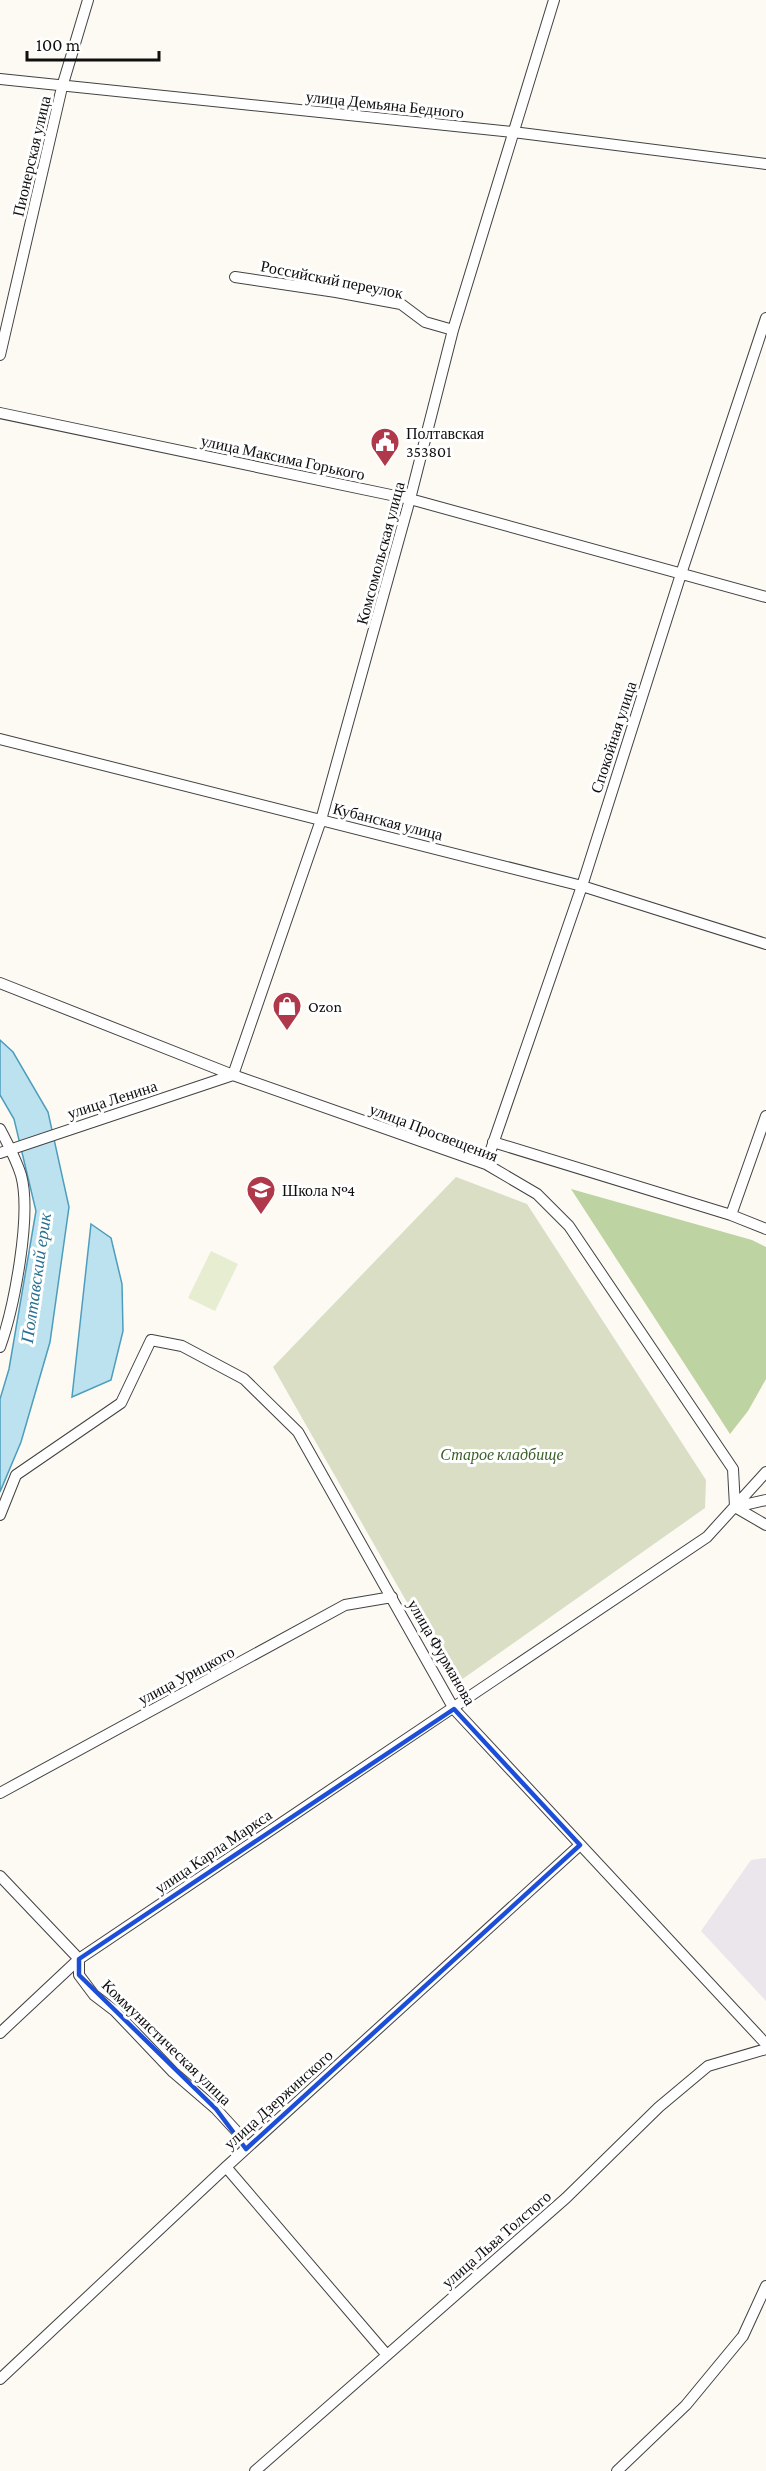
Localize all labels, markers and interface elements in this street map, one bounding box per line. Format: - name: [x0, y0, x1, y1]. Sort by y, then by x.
- scale bar: [27, 24, 159, 62]
- text: 100 m: [36, 35, 81, 55]
- street label: улица Демьяна Бедного: [305, 88, 465, 122]
- street label: Пионерская улица: [9, 94, 55, 218]
- street label: Российский переулок: [259, 257, 405, 303]
- place label: Полтавская 353801: [406, 425, 485, 460]
- public building icon: Полтавская 353801: [369, 426, 401, 468]
- street label: улица Максима Горького: [199, 432, 366, 484]
- street label: Комсомольская улица: [353, 480, 409, 627]
- street label: Спокойная улица: [587, 679, 640, 795]
- street label: Кубанская улица: [331, 800, 445, 844]
- shop icon: Ozon: [271, 990, 303, 1032]
- place label: Ozon: [308, 998, 342, 1015]
- street label: улица Ленина: [65, 1077, 159, 1123]
- street label: улица Просвещения: [367, 1100, 501, 1166]
- school or university icon: Школа №4: [245, 1174, 277, 1216]
- place label: Школа №4: [282, 1182, 355, 1199]
- water label: Полтавский ерик: [17, 1211, 55, 1345]
- park label: Старое кладбище: [440, 1446, 564, 1464]
- street label: улица Фурманова: [404, 1596, 479, 1709]
- street label: улица Урицкого: [135, 1643, 238, 1709]
- street label: улица Карла Маркса: [152, 1806, 275, 1898]
- street label: Коммунистическая улица: [98, 1976, 235, 2109]
- street label: улица Дзержинского: [221, 2046, 337, 2153]
- street label: улица Льва Толстого: [438, 2188, 555, 2292]

